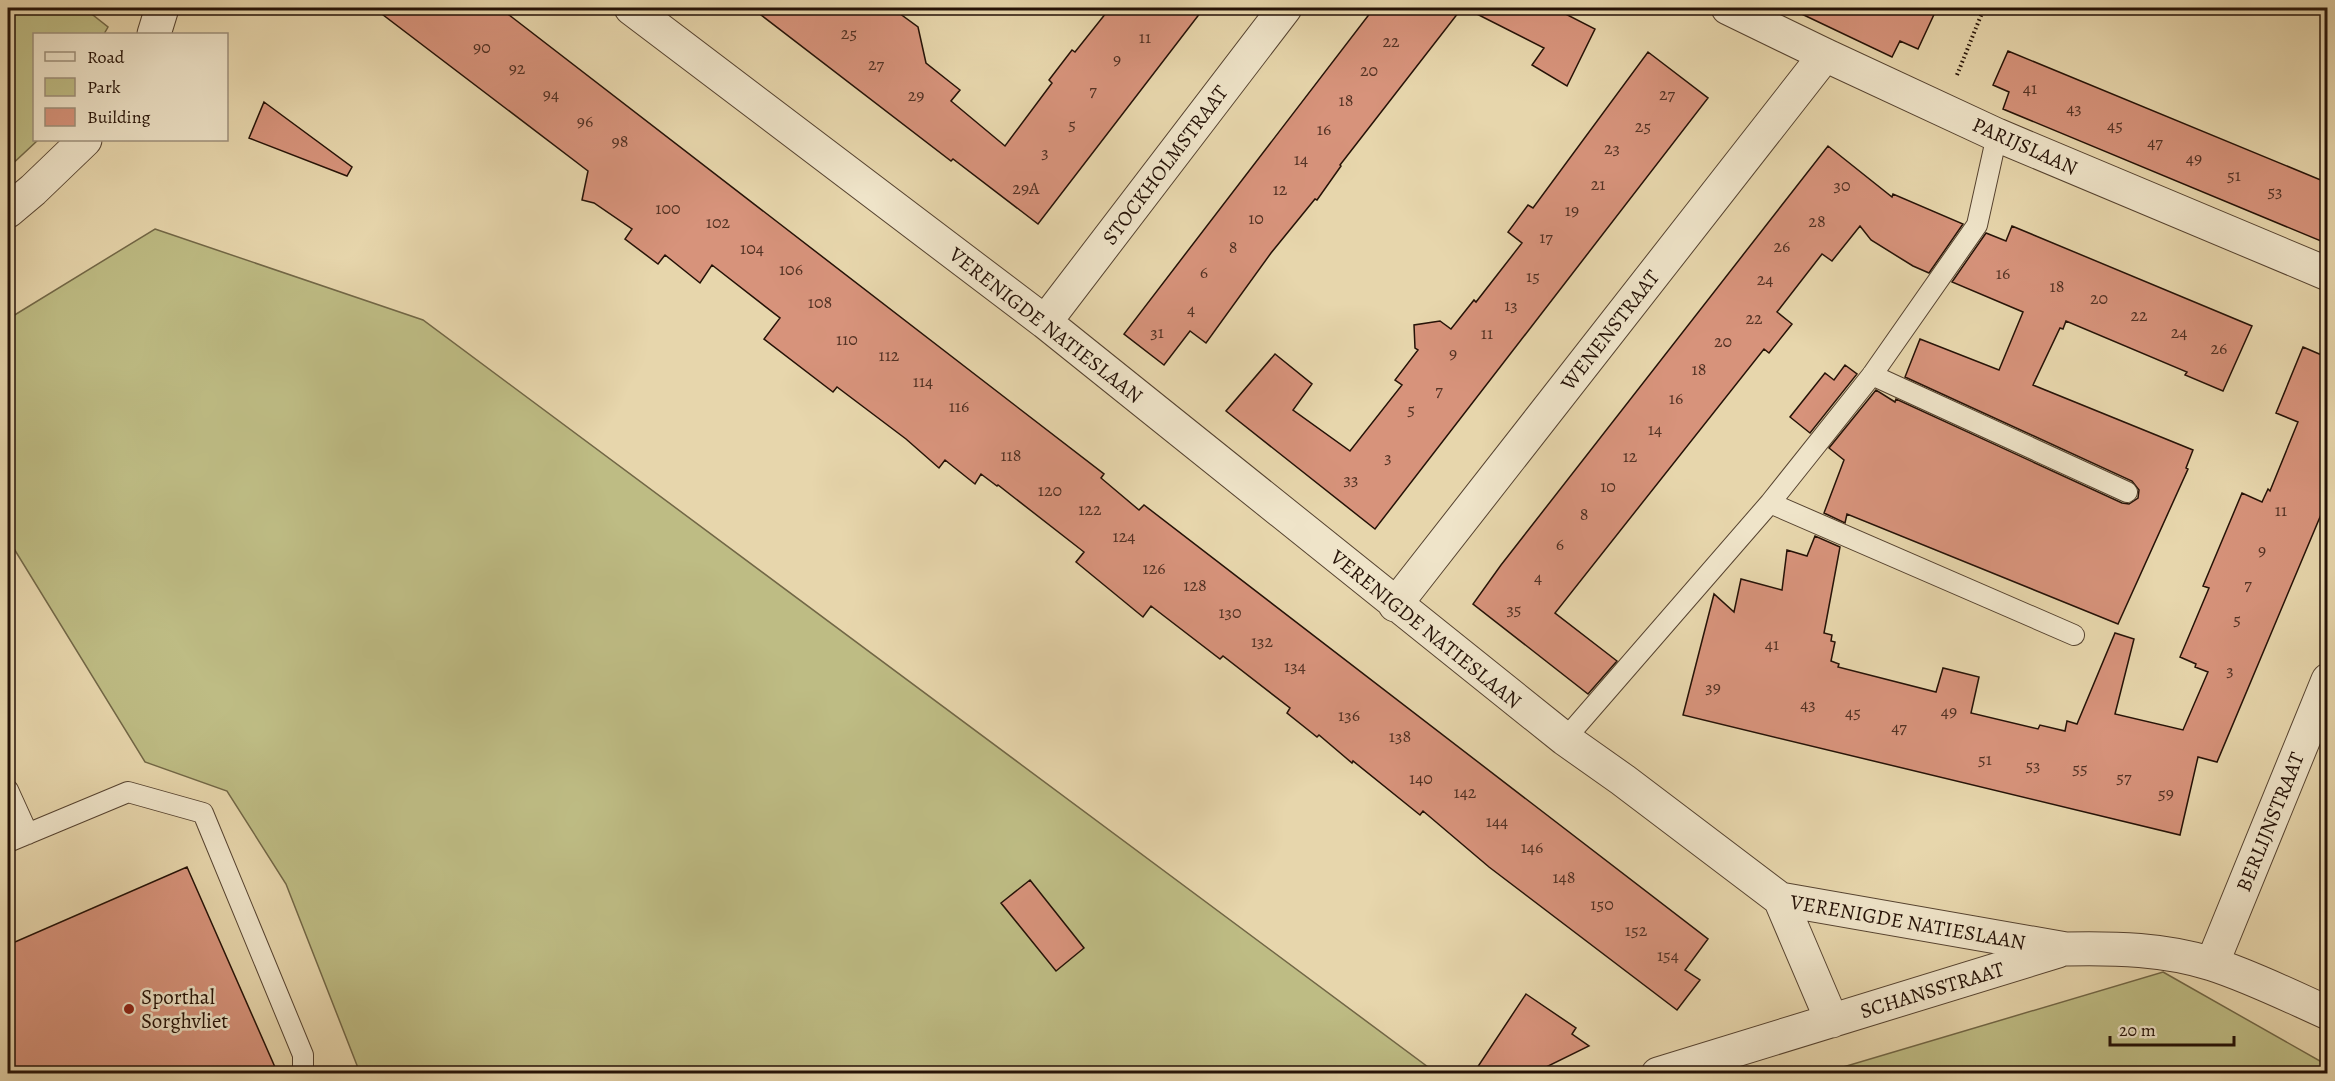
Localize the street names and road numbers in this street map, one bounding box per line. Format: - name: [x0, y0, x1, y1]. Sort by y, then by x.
- street label: STOCKHOLMSTRAAT: [1096, 79, 1235, 250]
- street label: PARIJSLAAN: [1968, 110, 2082, 182]
- street label: VERENIGDE NATIESLAAN: [943, 240, 1149, 409]
- street label: WENENSTRAAT: [1554, 264, 1666, 397]
- street label: VERENIGDE NATIESLAAN: [1324, 542, 1527, 715]
- street label: BERLIJNSTRAAT: [2229, 748, 2311, 896]
- street label: VERENIGDE NATIESLAAN: [1787, 887, 2028, 956]
- street label: SCHANSSTRAAT: [1857, 955, 2008, 1025]

